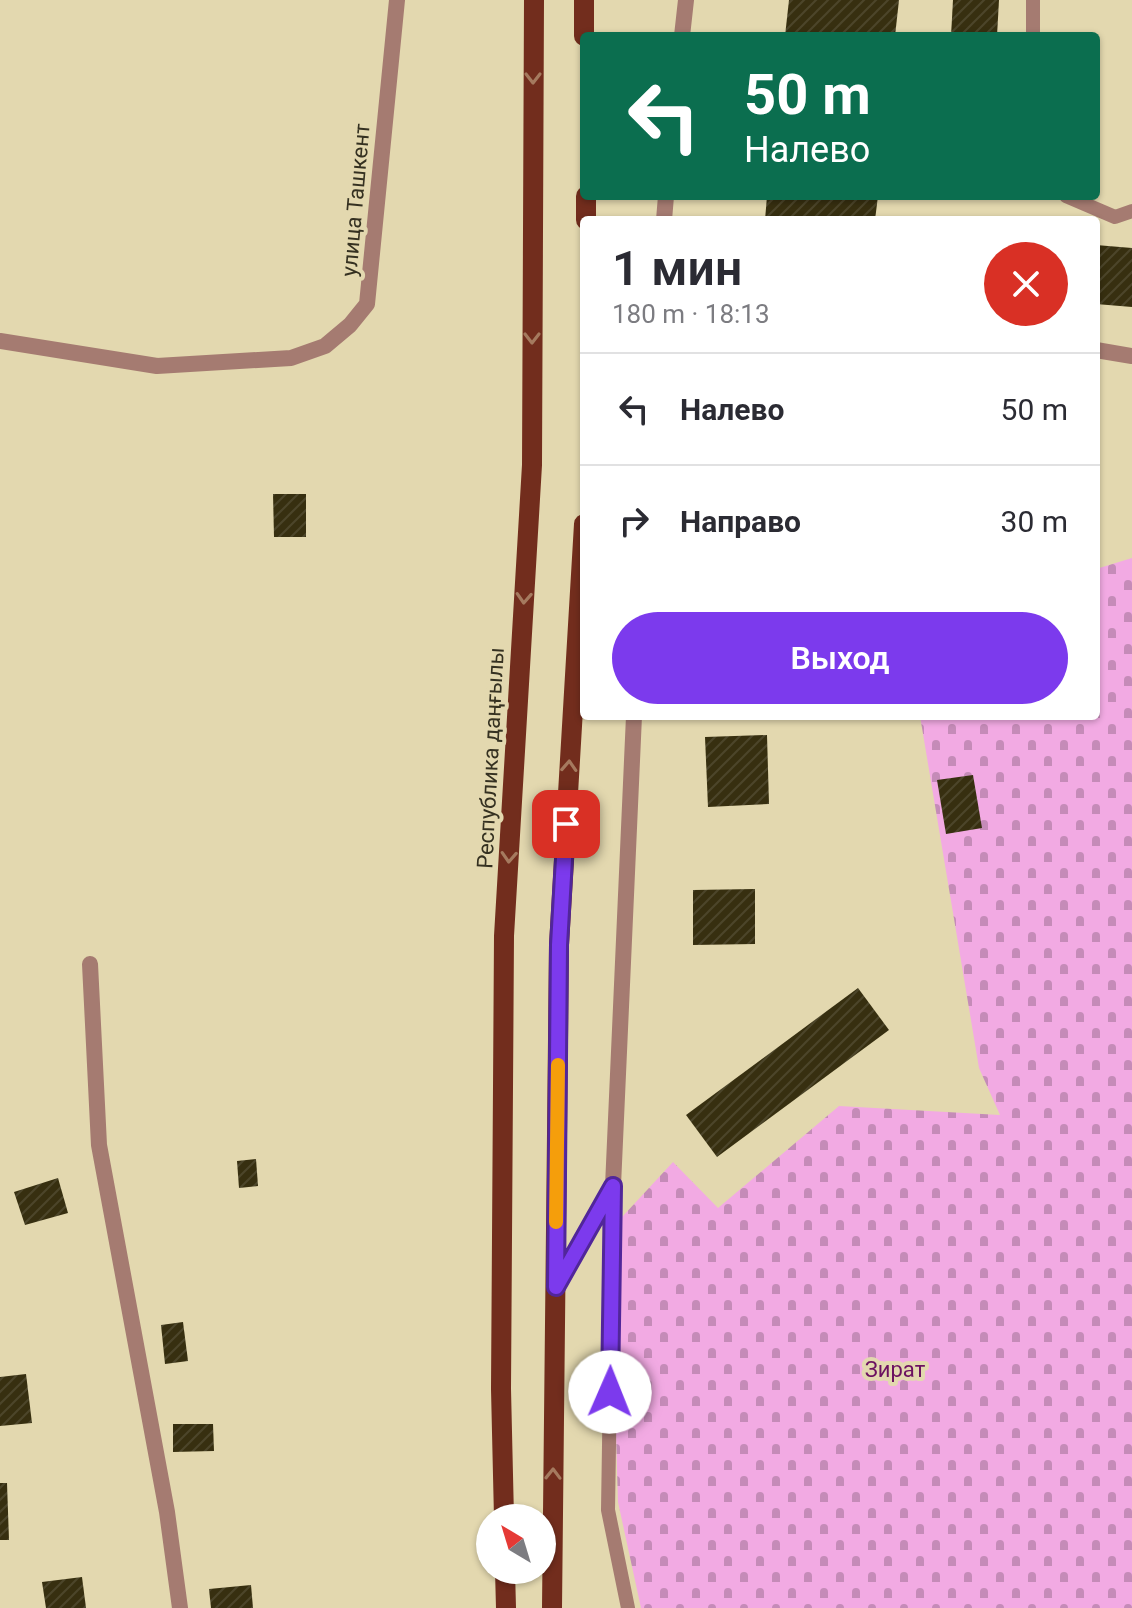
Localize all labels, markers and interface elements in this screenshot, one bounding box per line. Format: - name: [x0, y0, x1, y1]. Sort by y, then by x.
- text: 50 m: [744, 62, 871, 128]
- icon: left: [612, 64, 716, 168]
- one-way arrow: [524, 72, 542, 85]
- street label: улица Ташкент: [336, 122, 375, 278]
- text: Налево: [744, 129, 870, 171]
- text: 1 мин: [612, 240, 742, 297]
- button: close: [984, 242, 1068, 326]
- text: 180 m · 18:13: [612, 299, 770, 329]
- one-way arrow: [523, 332, 541, 345]
- icon: left: [612, 387, 656, 431]
- text: Налево: [680, 392, 784, 427]
- text: 50 m: [1001, 392, 1068, 427]
- icon: right: [612, 499, 656, 543]
- text: Направо: [680, 504, 801, 539]
- text: 30 m: [1001, 504, 1068, 539]
- one-way arrow: [516, 592, 533, 605]
- button: Выход: [612, 612, 1068, 704]
- street label: Республика даңғылы: [472, 647, 509, 869]
- one-way arrow: [561, 759, 578, 772]
- pin: [532, 790, 600, 858]
- icon: arrive: [544, 802, 588, 846]
- one-way arrow: [500, 851, 517, 864]
- position arrow: [568, 1350, 652, 1434]
- park label: Зират: [865, 1357, 926, 1382]
- one-way arrow: [545, 1467, 562, 1480]
- north arrow: [476, 1504, 556, 1584]
- map controls: [476, 1504, 556, 1584]

